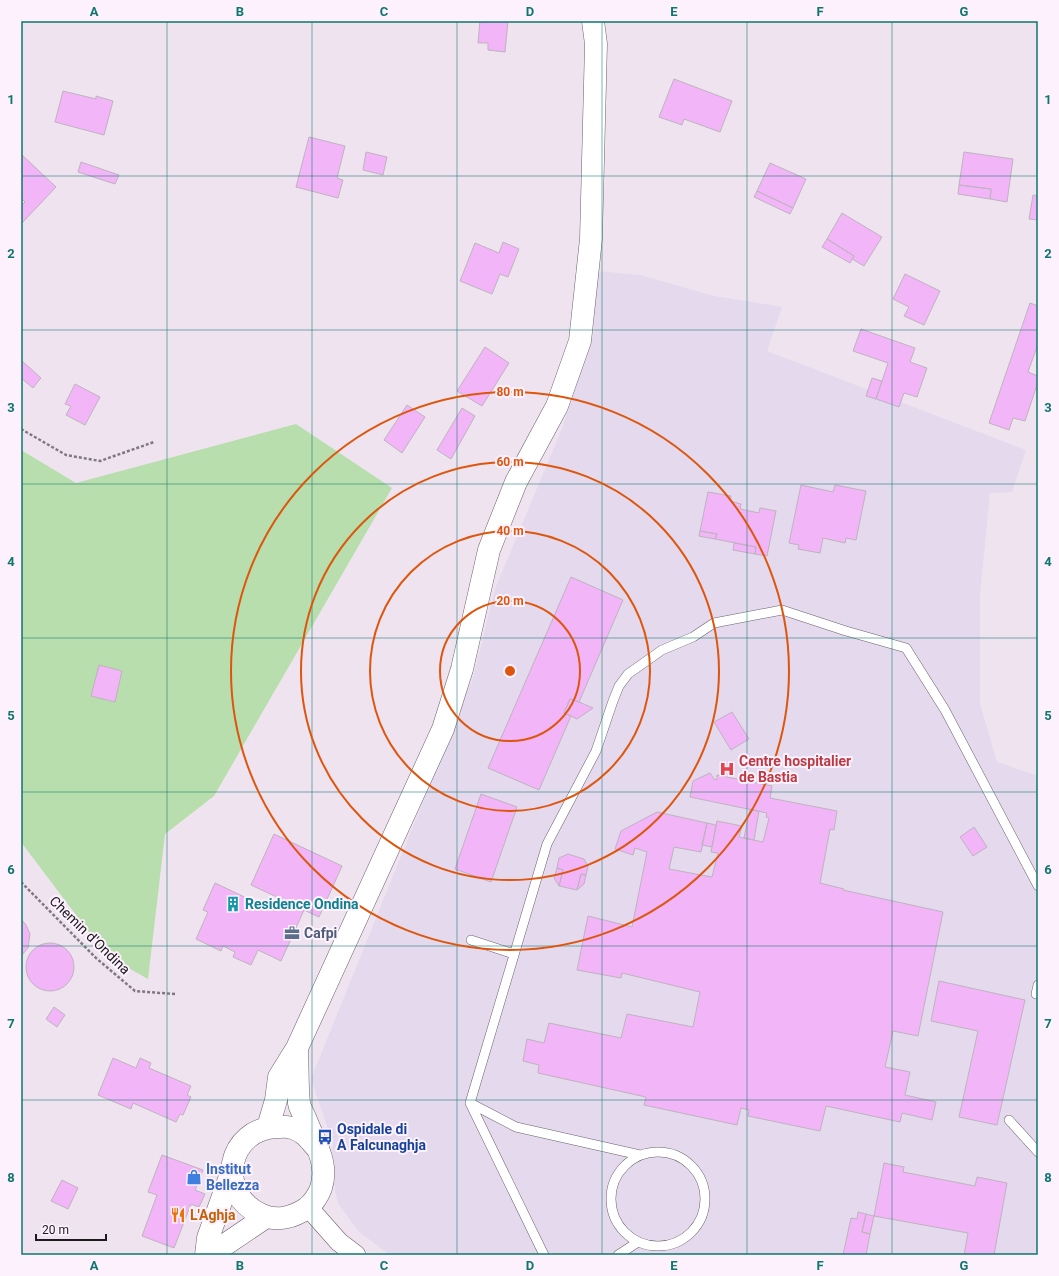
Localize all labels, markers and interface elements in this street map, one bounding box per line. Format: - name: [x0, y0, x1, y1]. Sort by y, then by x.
- text: A: [90, 4, 99, 19]
- text: B: [236, 4, 244, 19]
- text: C: [380, 4, 389, 19]
- text: D: [526, 4, 534, 19]
- text: E: [670, 4, 678, 19]
- text: F: [816, 4, 824, 19]
- text: G: [960, 4, 969, 19]
- text: 1: [7, 92, 15, 107]
- text: 1: [1044, 92, 1052, 107]
- text: 2: [7, 246, 15, 261]
- text: 2: [1044, 246, 1052, 261]
- text: 80 m: [496, 385, 524, 399]
- text: 3: [7, 400, 15, 415]
- text: 3: [1044, 400, 1052, 415]
- text: 60 m: [496, 455, 524, 469]
- text: 40 m: [496, 524, 524, 538]
- text: 4: [7, 554, 15, 569]
- text: 4: [1044, 554, 1052, 569]
- text: 20 m: [496, 594, 524, 608]
- centre of rings: [503, 664, 517, 678]
- text: 5: [7, 708, 15, 723]
- text: 5: [1044, 708, 1052, 723]
- place label: Centre hospitalier de Bastia: [739, 753, 851, 785]
- hospital icon: Centre hospitalier de Bastia: [718, 760, 736, 778]
- text: 6: [7, 862, 15, 877]
- text: 6: [1044, 862, 1052, 877]
- street label: Chemin d'Ondina: [46, 893, 134, 977]
- building icon: Residence Ondina: [224, 895, 242, 913]
- place label: Residence Ondina: [245, 896, 359, 912]
- office icon: Cafpi: [283, 924, 301, 942]
- place label: Cafpi: [304, 925, 337, 941]
- text: 7: [7, 1016, 15, 1031]
- text: 7: [1044, 1016, 1052, 1031]
- place label: Ospidale di A Falcunaghja: [337, 1121, 426, 1153]
- bus stop icon: Ospidale di A Falcunaghja: [316, 1128, 334, 1146]
- place label: Institut Bellezza: [206, 1161, 260, 1193]
- shop icon: Institut Bellezza: [185, 1168, 203, 1186]
- text: 8: [7, 1170, 15, 1185]
- text: 8: [1044, 1170, 1052, 1185]
- restaurant icon: L'Aghja: [169, 1206, 187, 1224]
- place label: L'Aghja: [190, 1207, 236, 1223]
- scale bar: [36, 1216, 106, 1242]
- text: 20 m: [42, 1223, 69, 1237]
- text: A: [90, 1258, 99, 1273]
- text: B: [236, 1258, 244, 1273]
- text: C: [380, 1258, 389, 1273]
- text: D: [526, 1258, 534, 1273]
- text: E: [670, 1258, 678, 1273]
- text: F: [816, 1258, 824, 1273]
- text: G: [960, 1258, 969, 1273]

